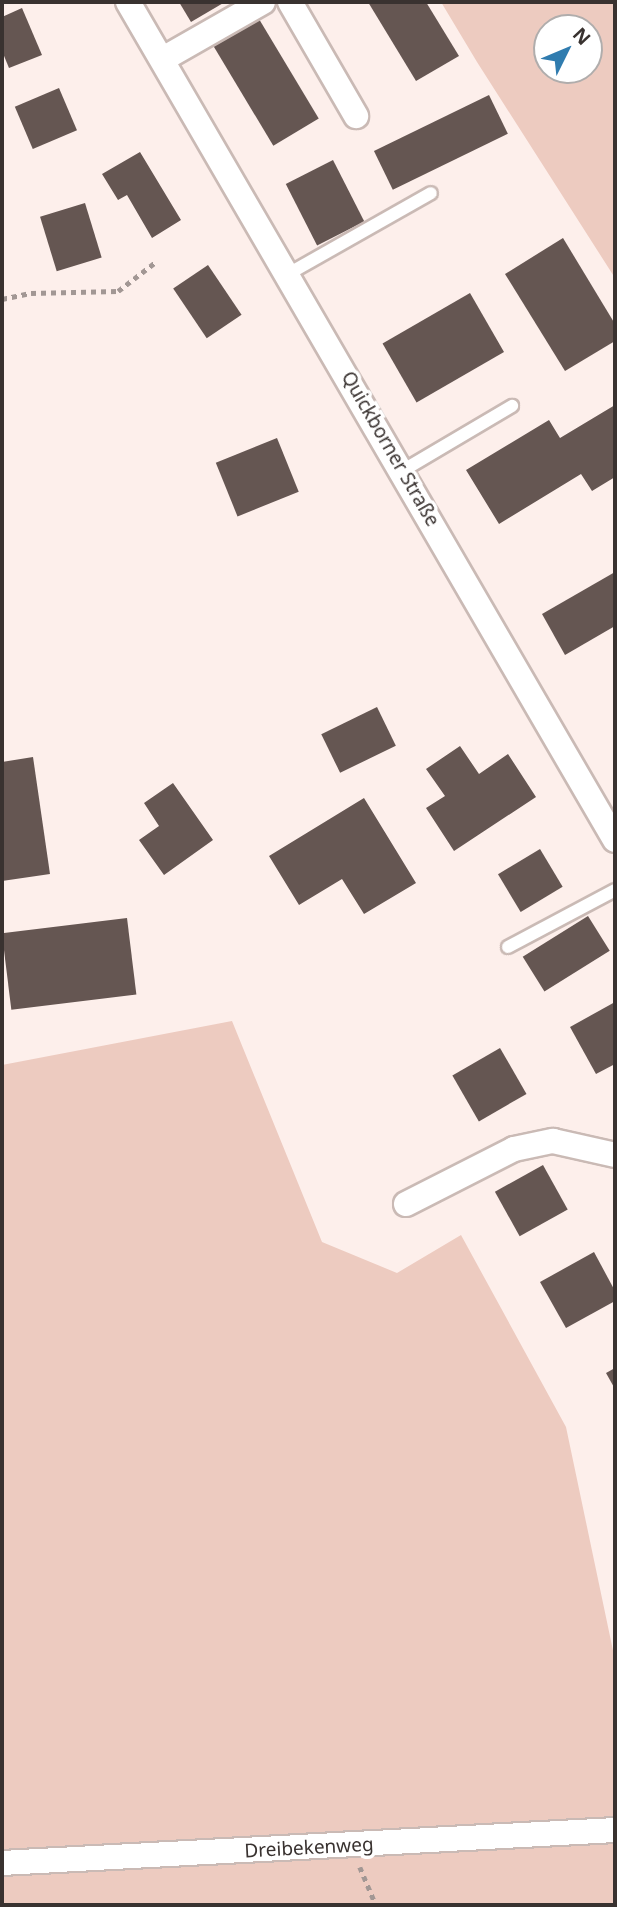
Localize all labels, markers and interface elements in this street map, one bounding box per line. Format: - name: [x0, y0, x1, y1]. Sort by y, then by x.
- north arrow: [533, 14, 603, 84]
- text: N: [567, 22, 597, 51]
- street label: Quickborner Straße: [336, 367, 444, 531]
- street label: Dreibekenweg: [244, 1833, 374, 1863]

